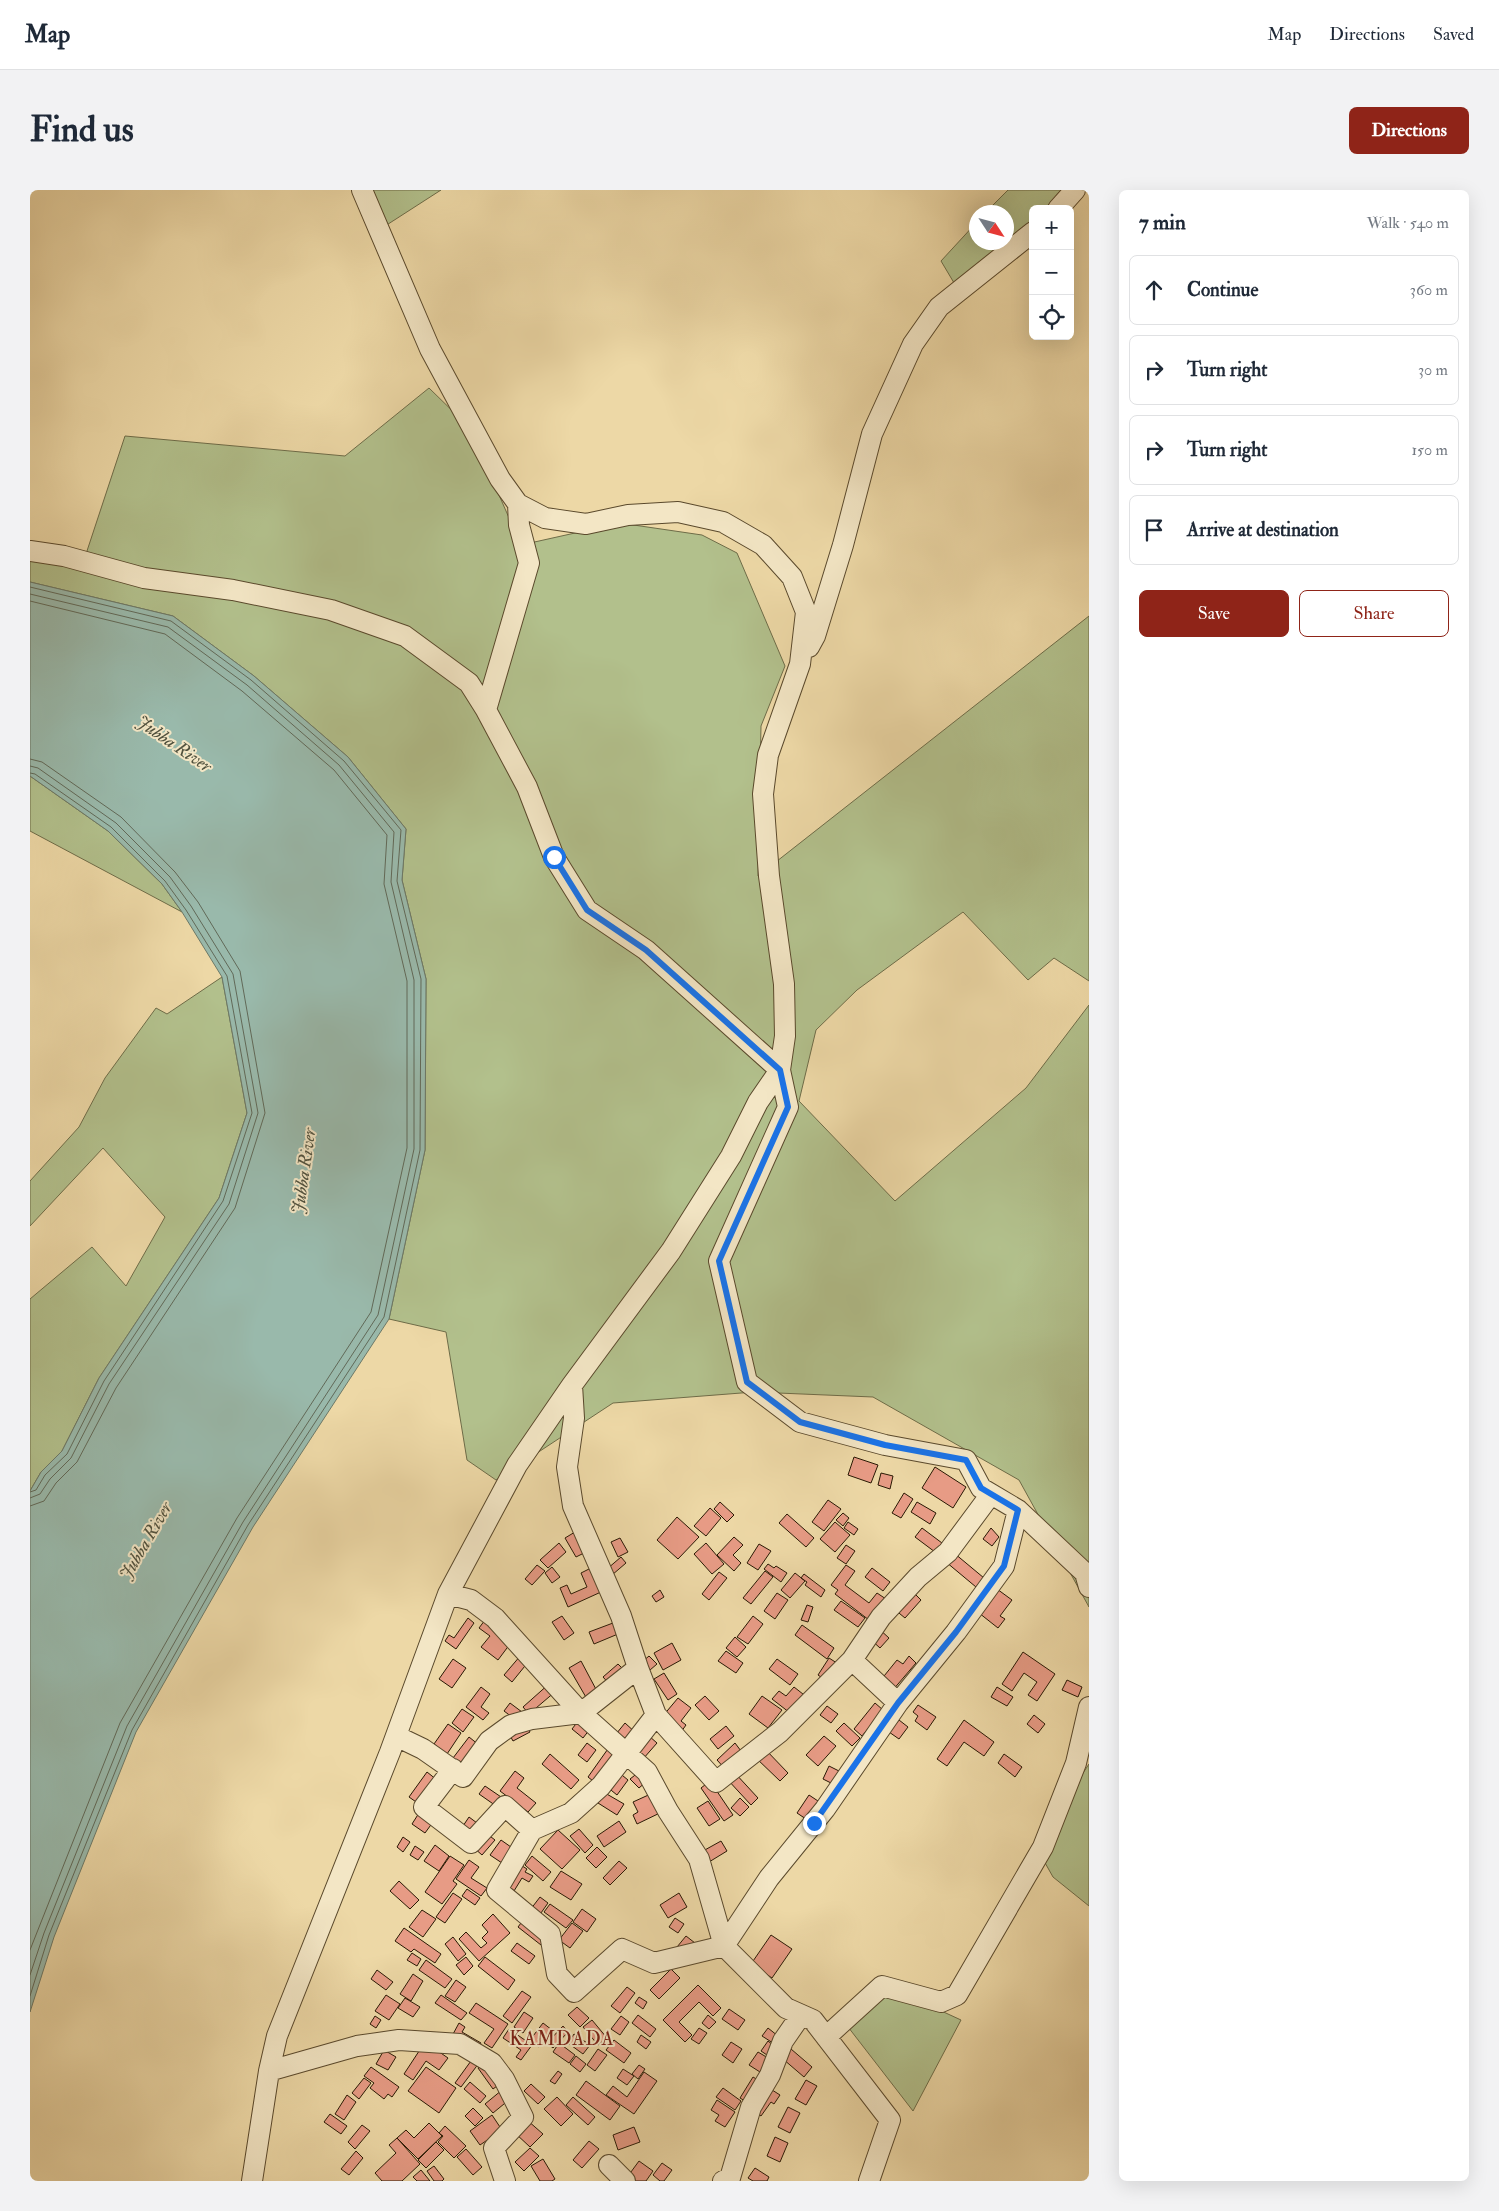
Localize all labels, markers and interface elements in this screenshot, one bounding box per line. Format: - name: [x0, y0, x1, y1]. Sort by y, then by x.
- text: Map: [25, 19, 70, 50]
- text: Map: [1268, 23, 1301, 46]
- text: Directions: [1329, 23, 1405, 46]
- text: Saved: [1433, 23, 1474, 46]
- button: Directions: [1349, 107, 1469, 154]
- text: Find us: [30, 108, 134, 152]
- north arrow: [969, 205, 1014, 250]
- map controls: [1029, 205, 1074, 340]
- button: +: [1029, 205, 1074, 250]
- text: 7 min: [1139, 209, 1186, 236]
- text: Walk · 540 m: [1367, 213, 1449, 233]
- button: −: [1029, 250, 1074, 295]
- icon: ahead: [1140, 276, 1168, 304]
- text: Continue: [1187, 278, 1258, 302]
- text: 360 m: [1410, 280, 1448, 300]
- button: locate: [1029, 295, 1074, 340]
- icon: right: [1140, 356, 1168, 384]
- text: Turn right: [1187, 358, 1267, 382]
- text: 30 m: [1418, 360, 1448, 380]
- icon: right: [1140, 436, 1168, 464]
- text: Turn right: [1187, 438, 1267, 462]
- text: 150 m: [1411, 440, 1448, 460]
- icon: arrive: [1140, 516, 1168, 544]
- text: Arrive at destination: [1187, 518, 1339, 542]
- button: Save: [1139, 590, 1289, 637]
- button: Share: [1299, 590, 1449, 637]
- water label: Jubba River: [132, 710, 217, 778]
- route start: [543, 846, 566, 869]
- water label: Jubba River: [287, 1126, 322, 1215]
- water label: Jubba River: [115, 1497, 178, 1584]
- route end: [803, 1812, 826, 1835]
- district label: KAMDADA: [509, 2027, 615, 2051]

